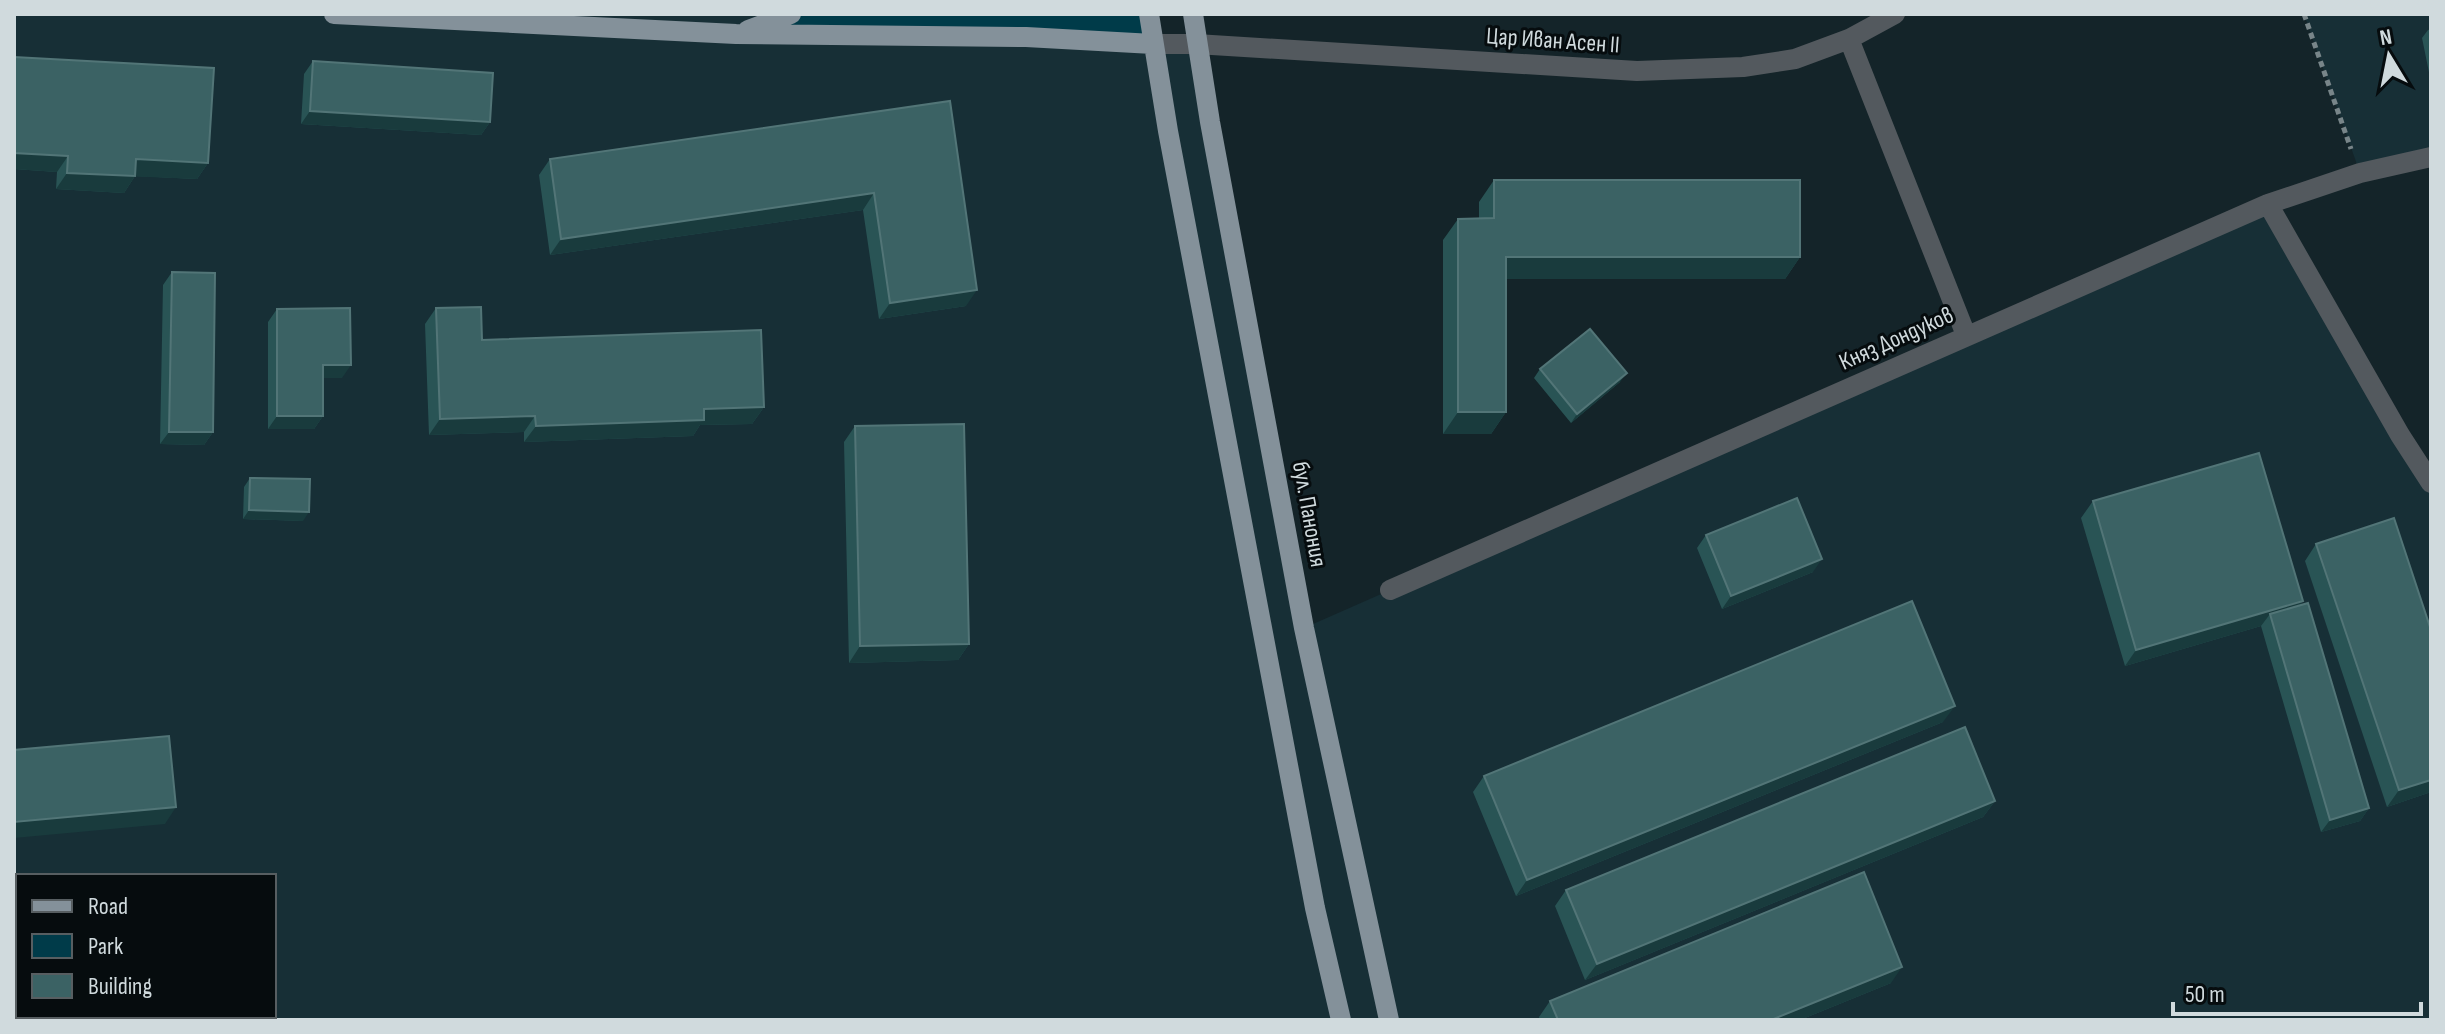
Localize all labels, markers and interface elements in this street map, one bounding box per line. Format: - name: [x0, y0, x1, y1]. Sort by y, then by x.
- north arrow: [2349, 16, 2429, 96]
- street label: Цар Иван Асен II: [1485, 21, 1621, 60]
- text: N: [2378, 23, 2394, 52]
- street label: Княз Дондуков: [1835, 300, 1958, 377]
- street label: бул. Панония: [1286, 459, 1333, 569]
- legend: [16, 874, 276, 1018]
- text: Road: [88, 892, 128, 921]
- text: Park: [88, 932, 123, 961]
- scale bar: [2173, 966, 2421, 1016]
- text: Building: [88, 972, 152, 1001]
- text: 50 m: [2185, 980, 2225, 1009]

